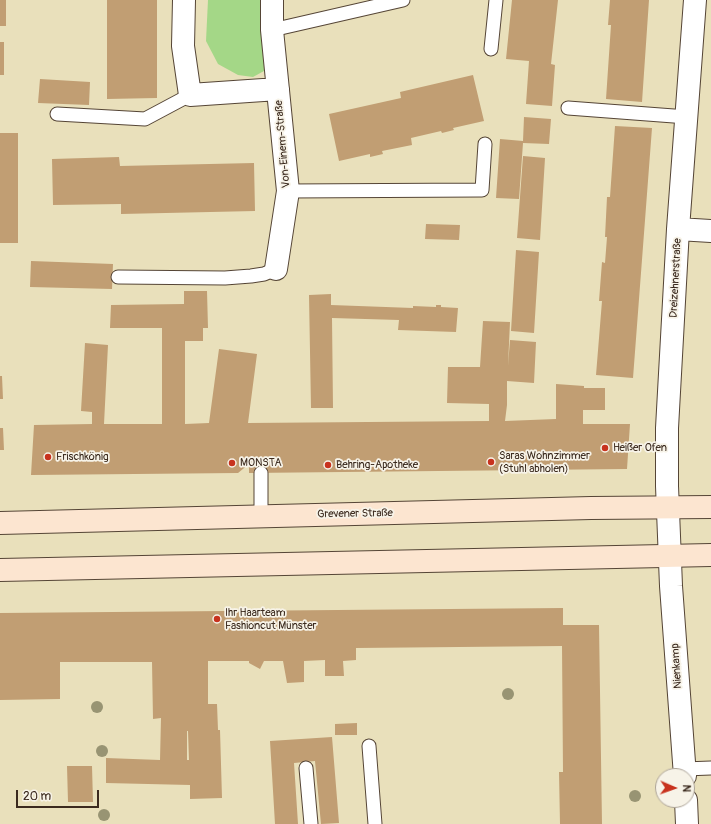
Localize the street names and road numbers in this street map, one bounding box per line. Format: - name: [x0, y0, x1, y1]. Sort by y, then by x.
- street label: Von-Einem-Straße: [273, 100, 293, 188]
- street label: Dreizehnerstraße: [667, 238, 685, 318]
- street label: Grevener Straße: [317, 507, 393, 521]
- street label: Nienkamp: [669, 643, 685, 689]

